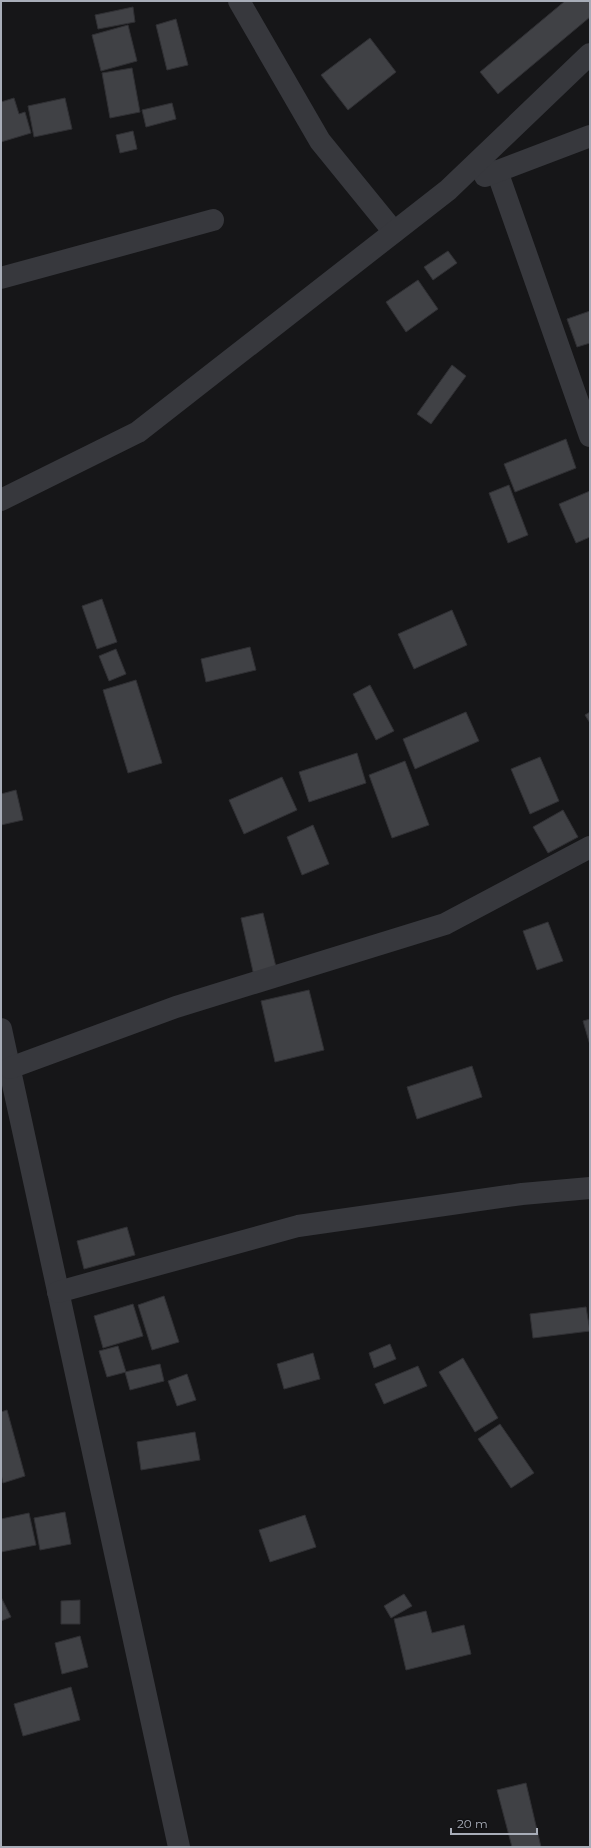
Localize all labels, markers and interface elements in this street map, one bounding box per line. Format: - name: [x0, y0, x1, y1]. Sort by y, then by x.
- scale bar: [451, 1810, 537, 1836]
- text: 20 m: [457, 1816, 488, 1831]

